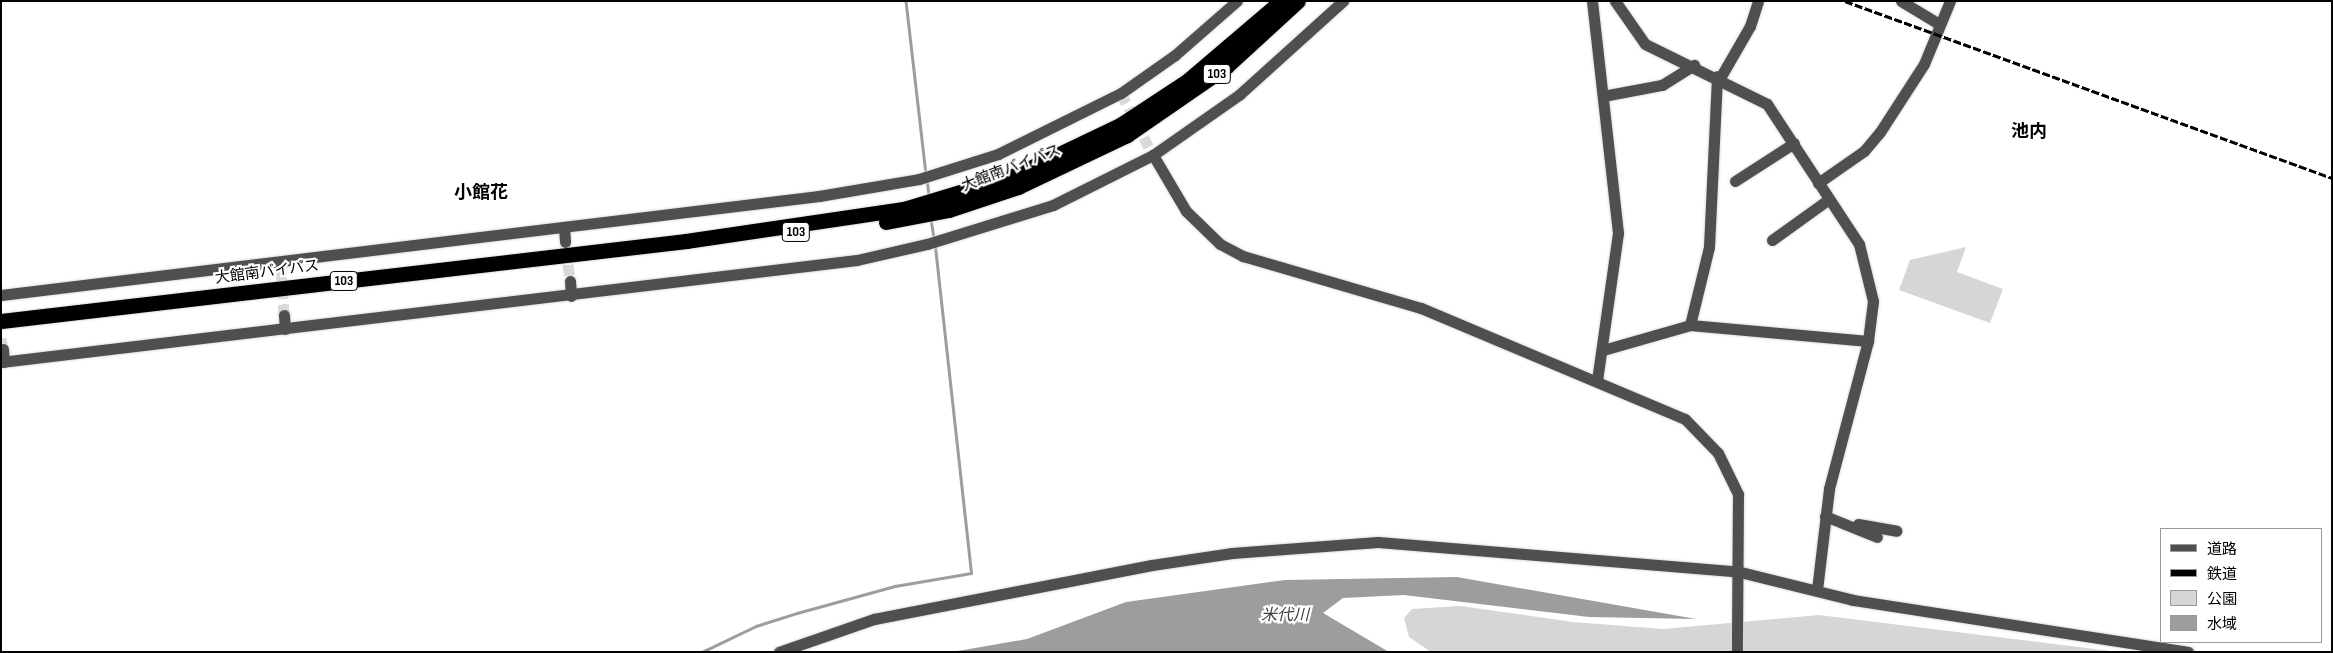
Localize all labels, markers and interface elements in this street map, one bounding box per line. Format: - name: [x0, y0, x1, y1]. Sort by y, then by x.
- road number: 103: [1202, 62, 1232, 86]
- district label: 池内: [2011, 121, 2047, 143]
- street label: 大館南バイパス: [959, 141, 1063, 195]
- district label: 小館花: [454, 182, 508, 204]
- road number: 103: [781, 220, 811, 243]
- street label: 大館南バイパス: [214, 257, 320, 287]
- road number: 103: [329, 270, 359, 292]
- legend: [2160, 528, 2323, 643]
- text: 道路: [2207, 540, 2237, 559]
- text: 鉄道: [2207, 565, 2237, 584]
- text: 公園: [2207, 590, 2237, 609]
- water label: 米代川: [1261, 606, 1309, 626]
- text: 水域: [2207, 615, 2237, 634]

